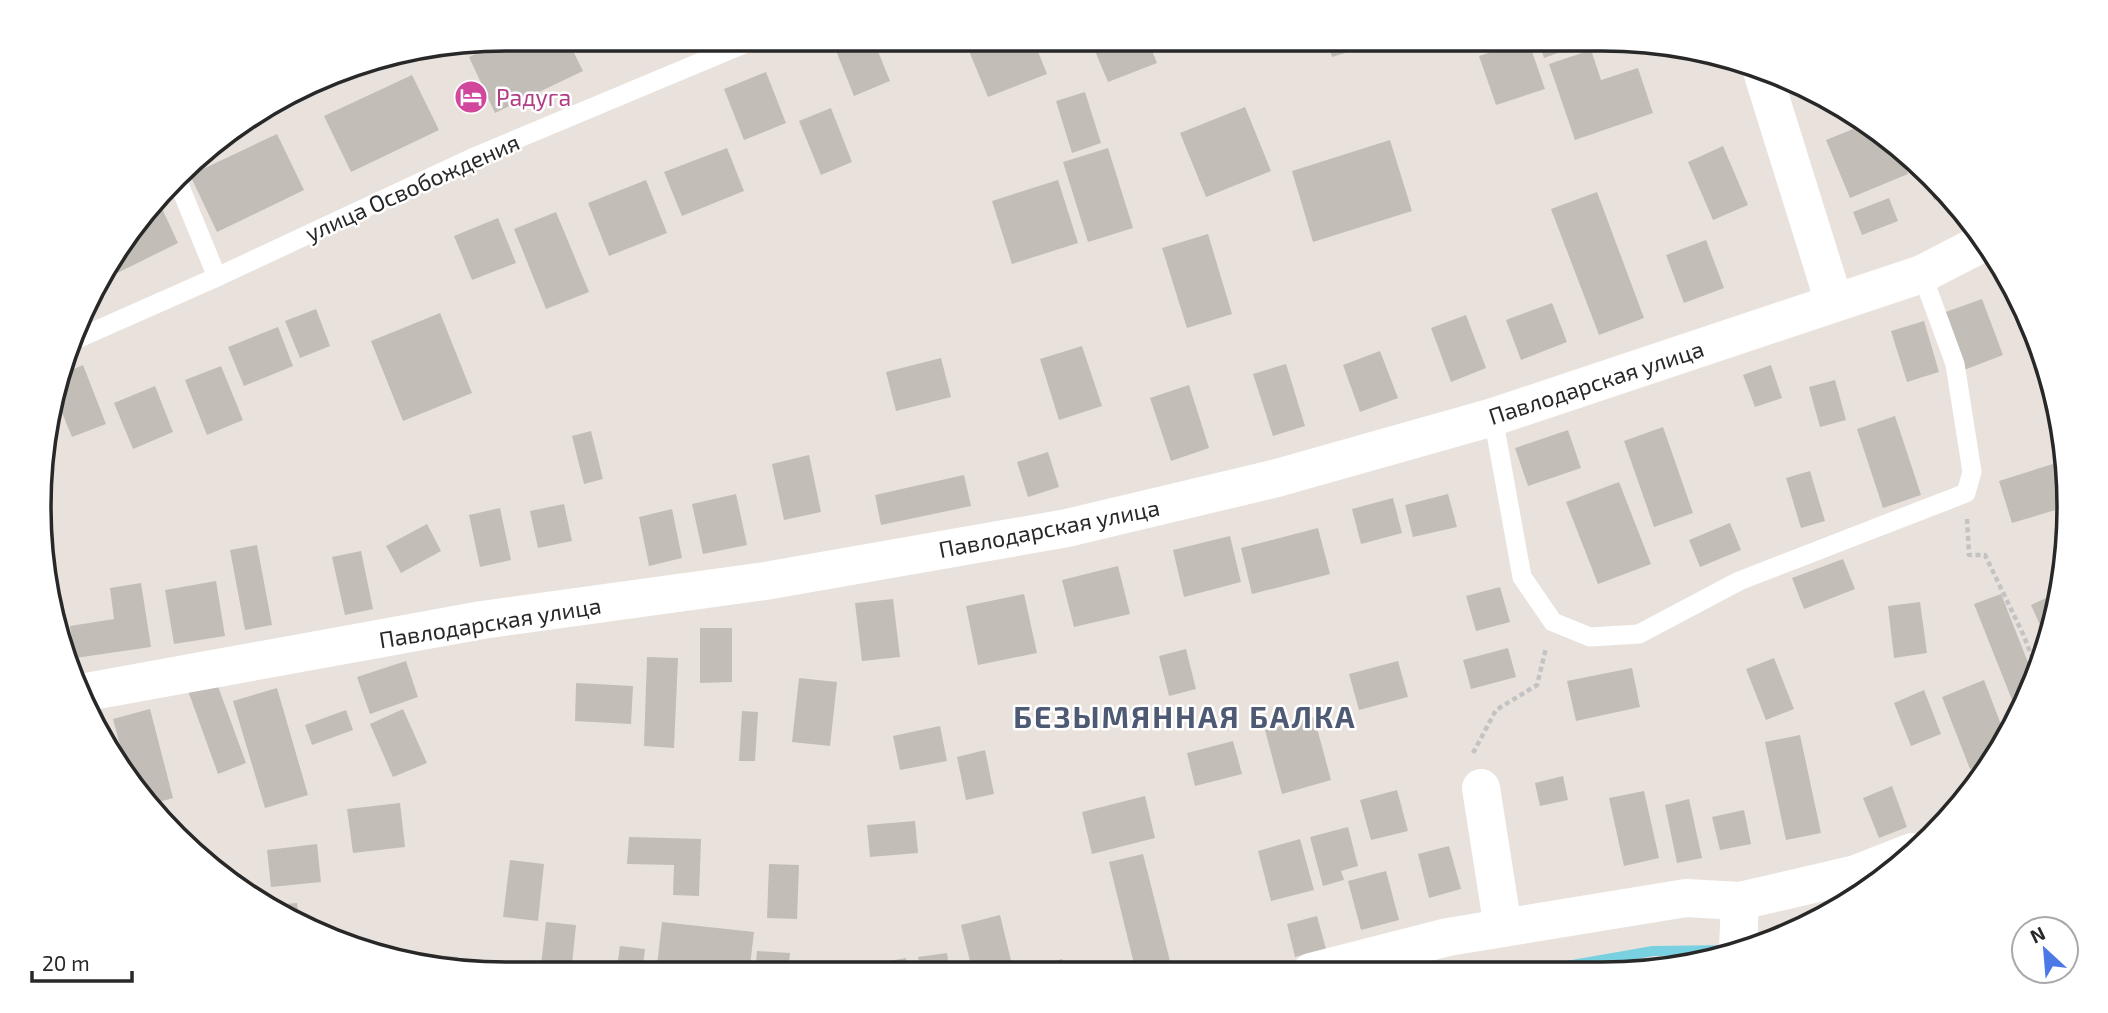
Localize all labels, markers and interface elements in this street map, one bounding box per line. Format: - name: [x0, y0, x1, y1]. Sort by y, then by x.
- hotel icon: Радуга: [452, 78, 490, 116]
- place label: Радуга: [496, 83, 571, 112]
- street label: улица Освобождения: [301, 127, 524, 248]
- street label: Павлодарская улица: [1485, 334, 1707, 431]
- street label: Павлодарская улица: [936, 493, 1162, 564]
- street label: Павлодарская улица: [377, 591, 603, 654]
- district label: БЕЗЫМЯННАЯ БАЛКА: [1013, 698, 1357, 734]
- north arrow: [2010, 915, 2080, 985]
- text: N: [2026, 921, 2049, 948]
- scale bar: [32, 940, 131, 984]
- text: 20 m: [42, 950, 90, 975]

